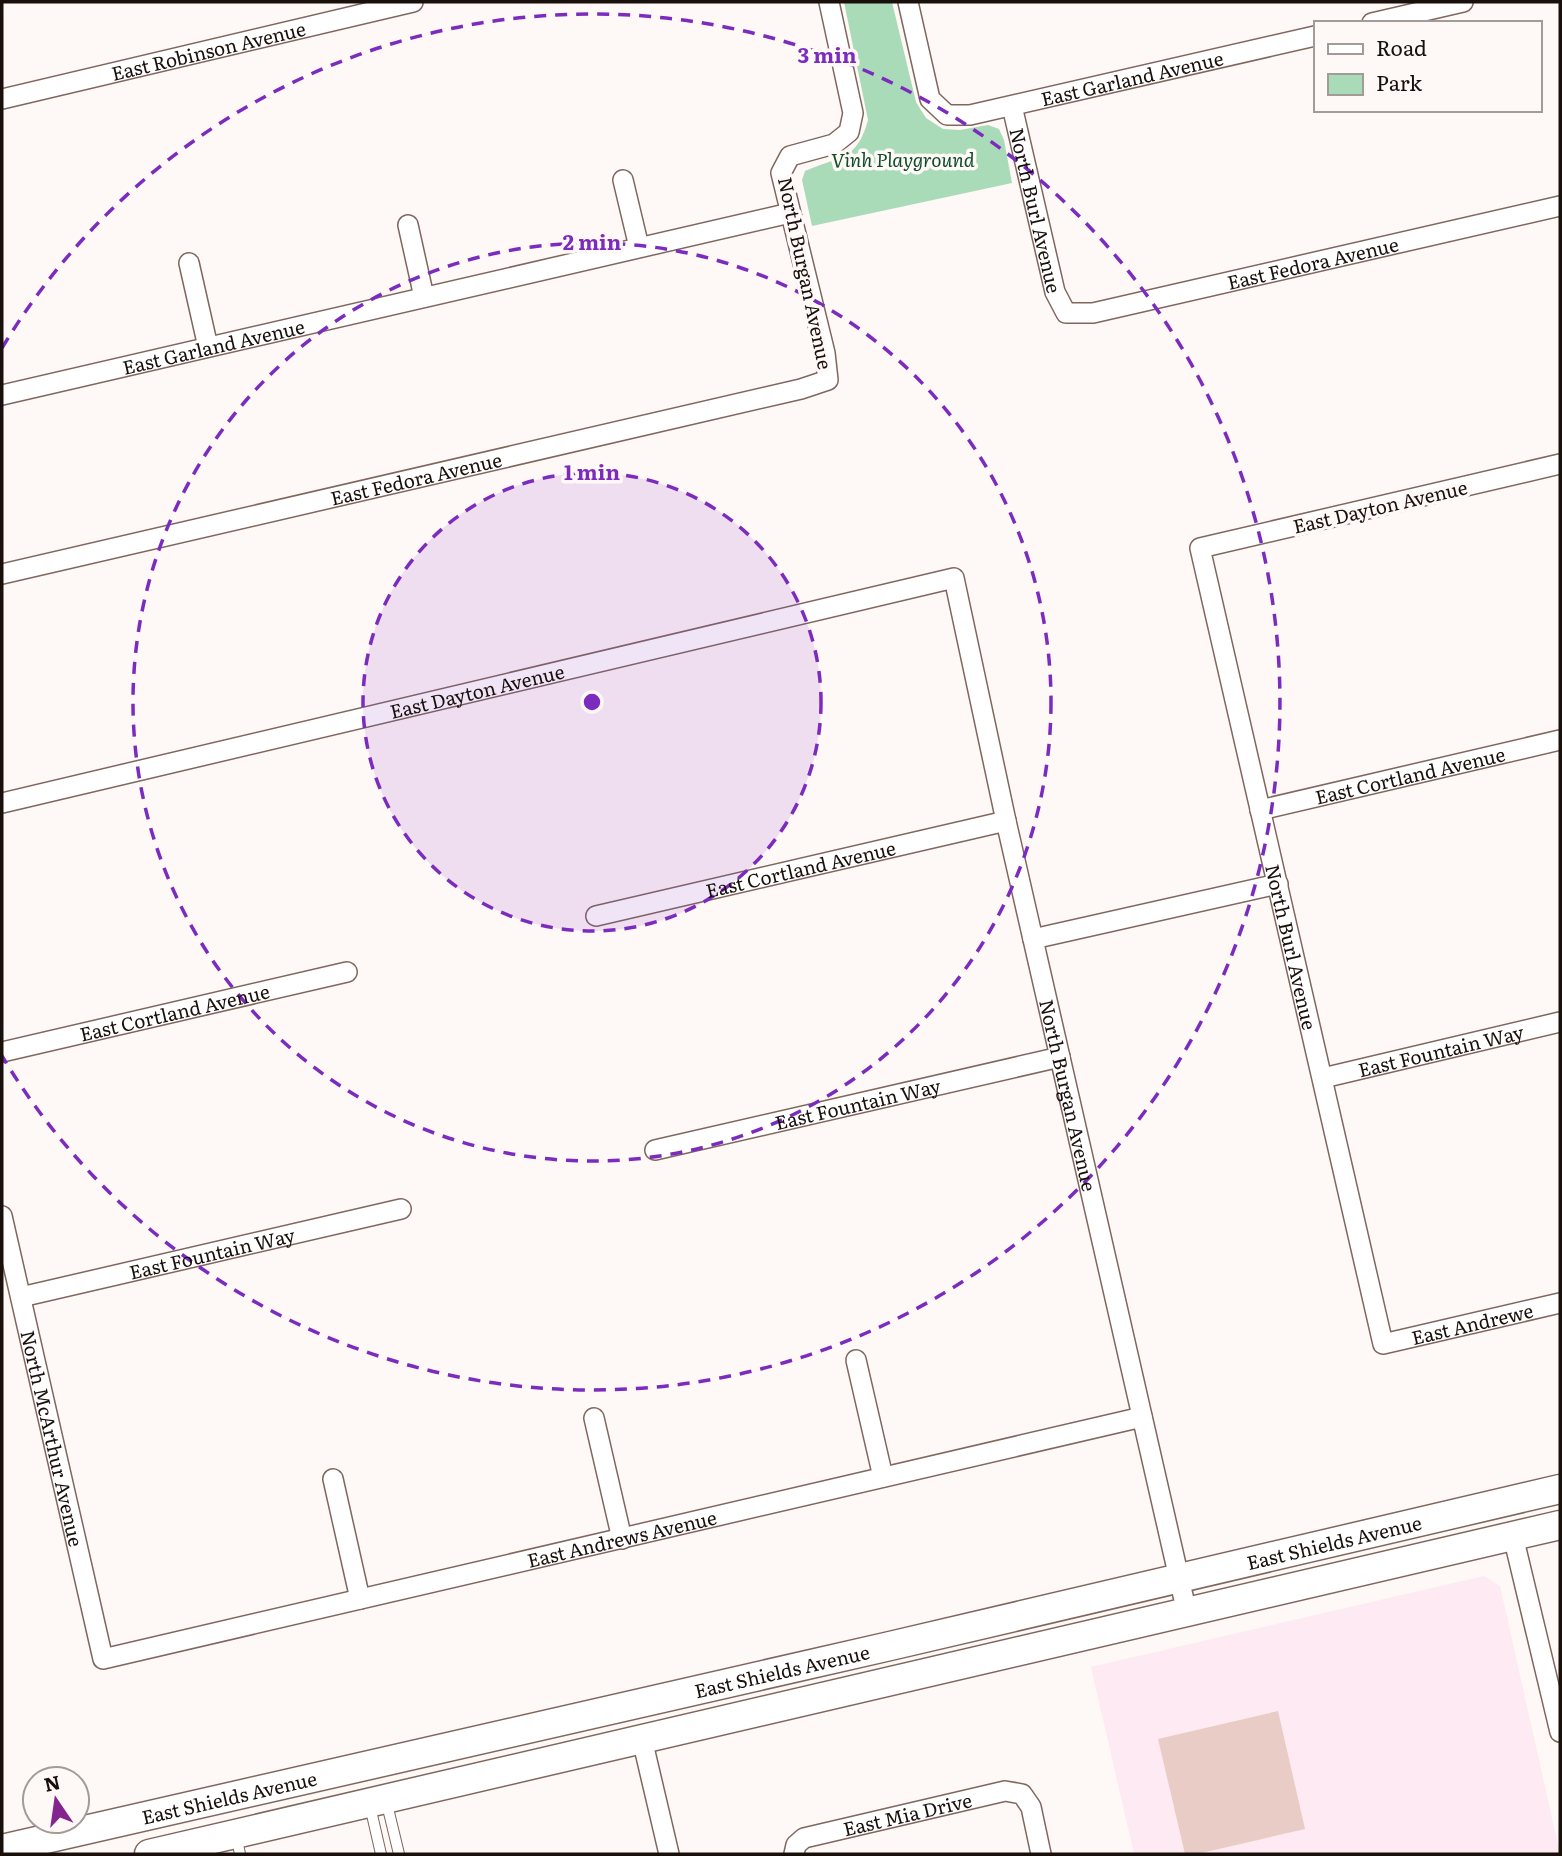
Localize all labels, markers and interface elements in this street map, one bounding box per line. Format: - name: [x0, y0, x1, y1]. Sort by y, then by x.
- street label: East Robinson Avenue: [108, 14, 308, 87]
- legend: [1314, 21, 1541, 112]
- text: Road: [1376, 31, 1427, 62]
- text: 3 min: [797, 38, 857, 69]
- street label: East Garland Avenue: [1038, 43, 1226, 112]
- text: Park: [1376, 66, 1422, 97]
- street label: North Burl Avenue: [1003, 125, 1069, 296]
- park label: Vinh Playground: [831, 145, 975, 173]
- street label: North Burgan Avenue: [772, 174, 840, 372]
- text: 2 min: [563, 225, 622, 256]
- street label: East Fedora Avenue: [1224, 229, 1401, 296]
- street label: East Garland Avenue: [120, 312, 307, 381]
- street label: East Fedora Avenue: [328, 445, 505, 512]
- text: 1 min: [564, 455, 620, 486]
- street label: East Dayton Avenue: [1290, 472, 1470, 540]
- street label: East Dayton Avenue: [387, 657, 567, 725]
- centre of rings: [580, 690, 604, 714]
- street label: East Cortland Avenue: [1312, 739, 1508, 811]
- street label: East Cortland Avenue: [703, 833, 898, 904]
- street label: North Burl Avenue: [1259, 861, 1324, 1033]
- street label: East Cortland Avenue: [77, 976, 272, 1048]
- street label: North Burgan Avenue: [1033, 996, 1104, 1194]
- street label: East Fountain Way: [1355, 1017, 1526, 1083]
- street label: East Fountain Way: [772, 1071, 943, 1136]
- street label: East Fountain Way: [126, 1220, 298, 1286]
- street label: East Andrewe: [1409, 1296, 1536, 1351]
- street label: North McArthur Avenue: [14, 1327, 91, 1549]
- street label: East Andrews Avenue: [524, 1503, 719, 1574]
- street label: East Shields Avenue: [1244, 1508, 1424, 1576]
- street label: East Shields Avenue: [692, 1637, 872, 1704]
- street label: East Shields Avenue: [139, 1763, 320, 1831]
- north arrow: [21, 1765, 91, 1835]
- text: N: [41, 1767, 63, 1798]
- street label: East Mia Drive: [840, 1785, 975, 1842]

